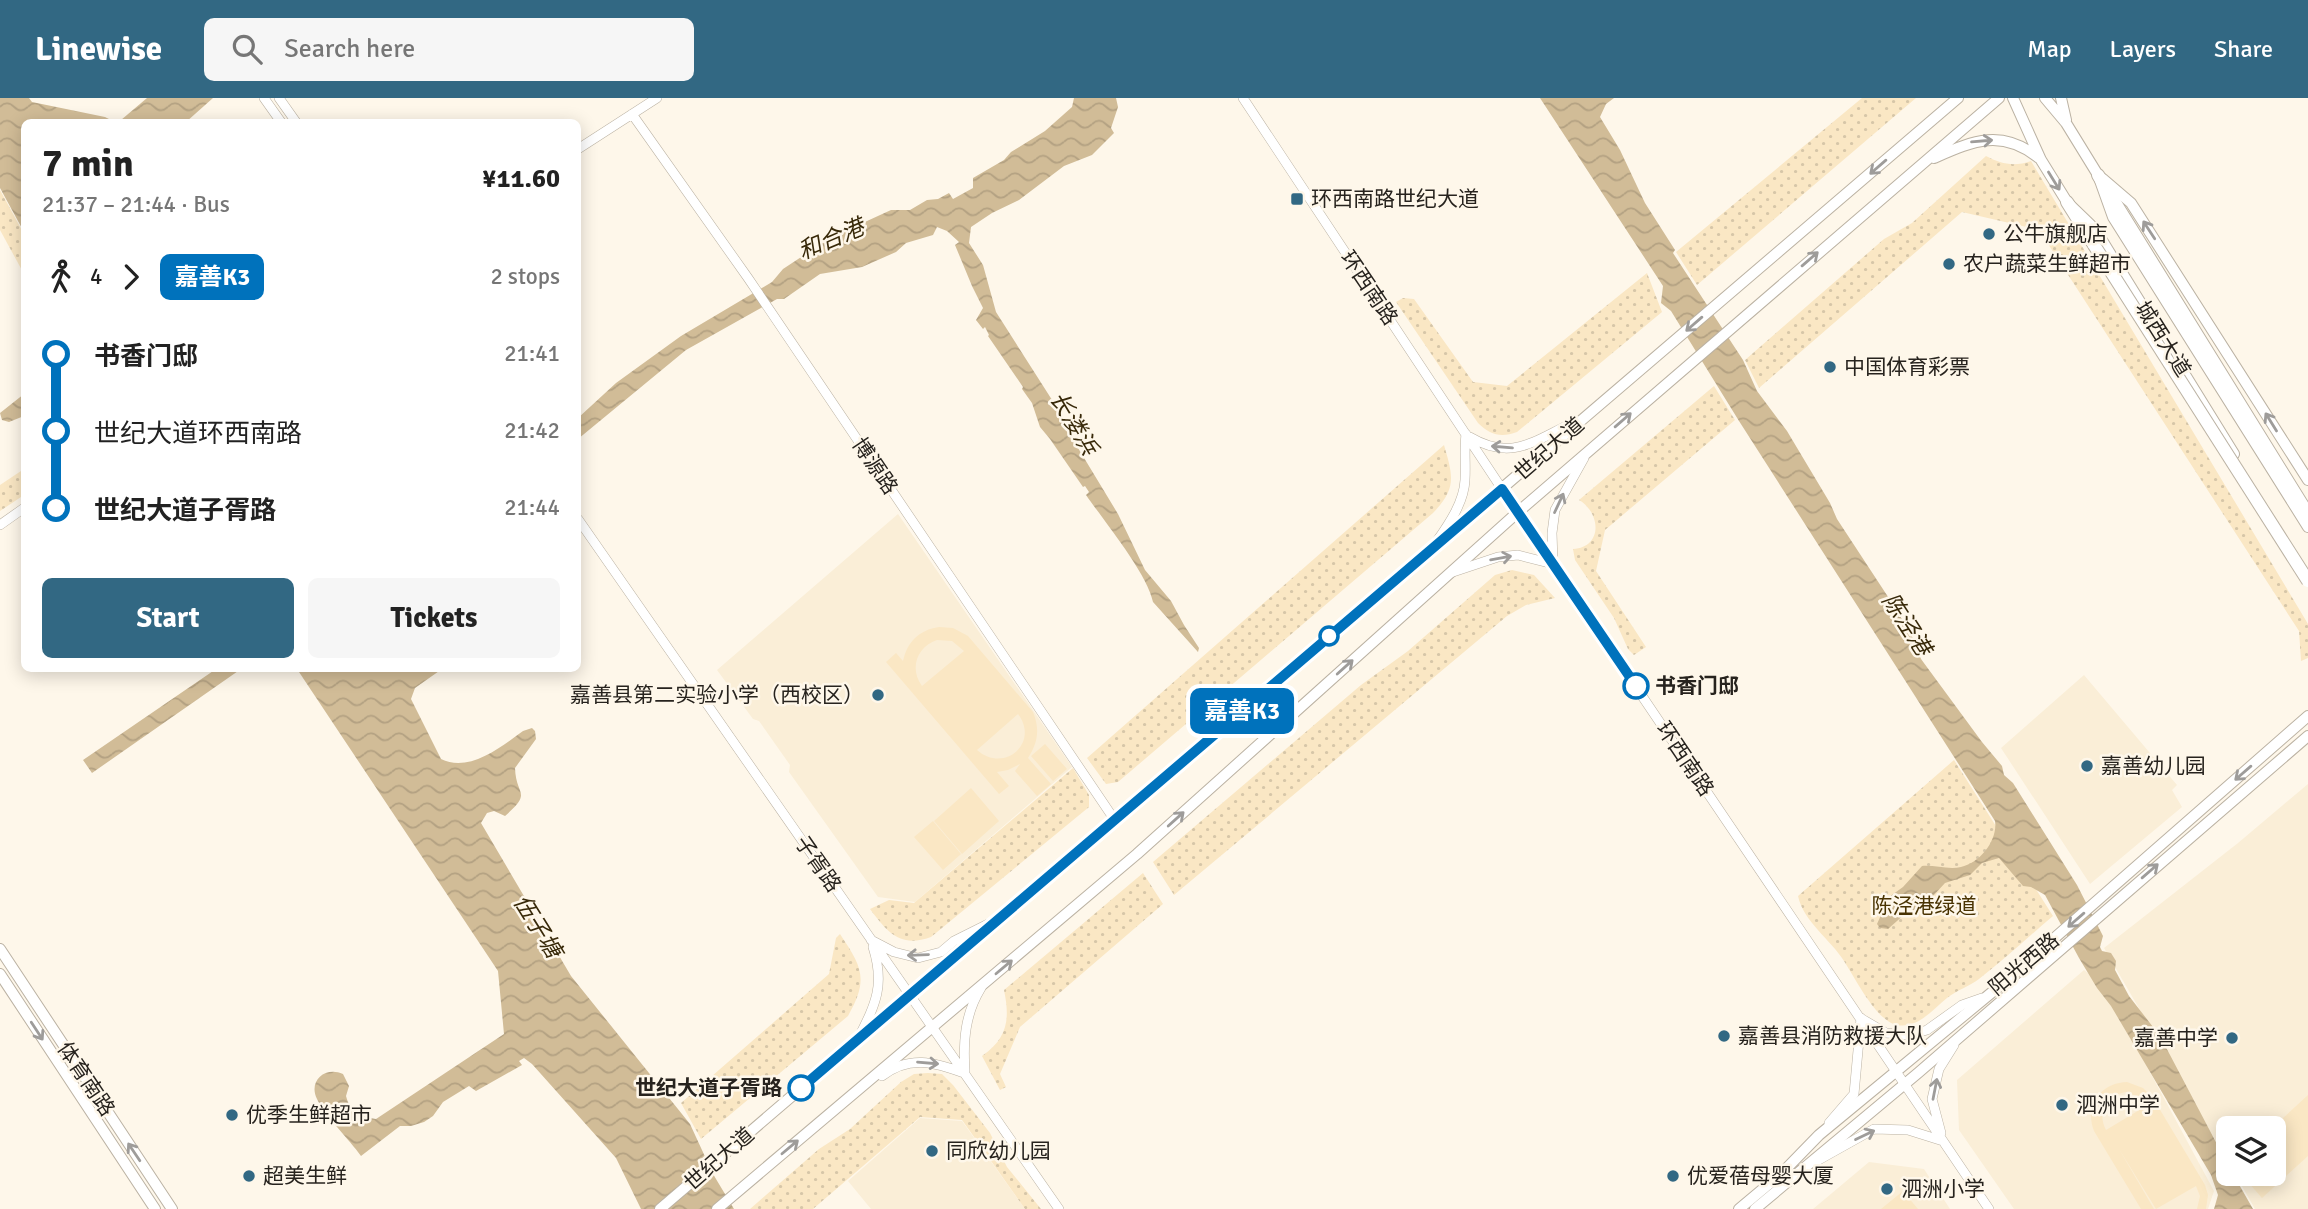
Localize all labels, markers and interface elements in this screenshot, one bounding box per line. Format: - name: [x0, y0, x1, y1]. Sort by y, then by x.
- search box: [204, 18, 694, 81]
- text: Linewise: [35, 29, 162, 70]
- icon: search: [228, 30, 266, 68]
- text: Search here: [284, 33, 415, 65]
- text: Map: [2027, 34, 2072, 64]
- text: Layers: [2110, 34, 2176, 64]
- text: Share: [2214, 34, 2273, 64]
- one-way arrow: [1970, 134, 1993, 147]
- text: 7 min: [42, 140, 134, 187]
- one-way arrow: [1869, 159, 1887, 175]
- text: ¥11.60: [482, 163, 560, 195]
- one-way arrow: [2047, 171, 2062, 190]
- place label: 环西南路世纪大道: [1311, 186, 1479, 212]
- text: 21:37 – 21:44 · Bus: [42, 190, 230, 219]
- marker: 环西南路世纪大道: [1289, 191, 1305, 207]
- water label: 和合港: [794, 211, 871, 266]
- place label: 公牛旗舰店: [2003, 221, 2108, 247]
- one-way arrow: [2142, 221, 2157, 240]
- marker: 公牛旗舰店: [1981, 226, 1997, 242]
- street label: 环西南路: [1335, 246, 1403, 330]
- one-way arrow: [1800, 251, 1818, 267]
- place label: 农户蔬菜生鲜超市: [1963, 251, 2131, 277]
- marker: 农户蔬菜生鲜超市: [1941, 256, 1957, 272]
- icon: walk: [42, 258, 80, 296]
- icon: forward: [112, 258, 150, 296]
- text: 4: [90, 262, 102, 291]
- text: 嘉善K3: [174, 262, 250, 292]
- text: 2 stops: [490, 262, 560, 291]
- street label: 城西大道: [2130, 296, 2196, 382]
- one-way arrow: [1686, 316, 1704, 332]
- text: 21:41: [504, 339, 560, 368]
- text: 书香门邸: [94, 341, 198, 373]
- place label: 中国体育彩票: [1844, 354, 1970, 380]
- marker: 中国体育彩票: [1822, 359, 1838, 375]
- water label: 长溇浜: [1043, 386, 1105, 462]
- street label: 世纪大道: [1509, 412, 1589, 486]
- one-way arrow: [1614, 412, 1632, 428]
- one-way arrow: [2264, 413, 2279, 432]
- text: 21:42: [504, 416, 560, 445]
- text: 世纪大道环西南路: [94, 418, 302, 450]
- street label: 博源路: [847, 433, 903, 499]
- one-way arrow: [1491, 440, 1514, 453]
- text: 21:44: [504, 493, 560, 522]
- one-way arrow: [1553, 493, 1566, 515]
- text: 世纪大道子胥路: [94, 495, 276, 527]
- one-way arrow: [1489, 551, 1512, 564]
- button: Start: [42, 578, 294, 658]
- button: Tickets: [308, 578, 560, 658]
- water label: 陈泾港: [1876, 587, 1939, 664]
- unlabelled marker: [1319, 626, 1339, 646]
- one-way arrow: [1336, 658, 1353, 675]
- marker: 书香门邸: [1623, 673, 1649, 699]
- place label: 书香门邸: [1655, 673, 1739, 699]
- place label: 嘉善县第二实验小学（西校区）: [570, 682, 864, 708]
- marker: 嘉善县第二实验小学（西校区）: [870, 687, 886, 703]
- line badge: 嘉善K3: [1193, 688, 1291, 734]
- text: 嘉善K3: [1204, 696, 1280, 726]
- street label: 环西南路: [1651, 717, 1719, 801]
- place label: 嘉善幼儿园: [2101, 753, 2206, 779]
- marker: 嘉善幼儿园: [2079, 758, 2095, 774]
- one-way arrow: [2235, 765, 2253, 781]
- one-way arrow: [1167, 811, 1185, 827]
- street label: 子胥路: [789, 831, 847, 897]
- one-way arrow: [2141, 863, 2159, 879]
- water label: 伍子塘: [507, 889, 570, 967]
- park label: 陈泾港绿道: [1872, 893, 1977, 919]
- one-way arrow: [2067, 912, 2085, 928]
- street label: 阳光西路: [1983, 927, 2065, 1001]
- one-way arrow: [907, 948, 930, 962]
- one-way arrow: [994, 959, 1012, 975]
- one-way arrow: [30, 1021, 44, 1040]
- place label: 嘉善县消防救援大队: [1738, 1023, 1927, 1049]
- place label: 嘉善中学: [2134, 1025, 2218, 1051]
- marker: 嘉善县消防救援大队: [1716, 1028, 1732, 1044]
- marker: 嘉善中学: [2224, 1030, 2240, 1046]
- street label: 体育南路: [52, 1037, 120, 1121]
- one-way arrow: [917, 1057, 939, 1070]
- place label: 世纪大道子胥路: [635, 1075, 782, 1101]
- marker: 世纪大道子胥路: [788, 1075, 814, 1101]
- one-way arrow: [1929, 1078, 1942, 1101]
- place label: 泗洲中学: [2076, 1092, 2160, 1118]
- marker: 泗洲中学: [2054, 1097, 2070, 1113]
- place label: 优季生鲜超市: [246, 1102, 372, 1128]
- marker: 优季生鲜超市: [224, 1107, 240, 1123]
- map controls: [2216, 1116, 2286, 1186]
- button: layers: [2216, 1116, 2286, 1186]
- street label: 世纪大道: [679, 1122, 759, 1196]
- one-way arrow: [1854, 1127, 1875, 1141]
- place label: 同欣幼儿园: [946, 1138, 1051, 1164]
- one-way arrow: [780, 1139, 798, 1155]
- one-way arrow: [127, 1143, 141, 1162]
- marker: 同欣幼儿园: [924, 1143, 940, 1159]
- place label: 超美生鲜: [263, 1163, 347, 1189]
- place label: 优爱蓓母婴大厦: [1687, 1163, 1834, 1189]
- marker: 超美生鲜: [241, 1168, 257, 1184]
- marker: 优爱蓓母婴大厦: [1665, 1168, 1681, 1184]
- place label: 泗洲小学: [1901, 1176, 1985, 1202]
- marker: 泗洲小学: [1879, 1181, 1895, 1197]

